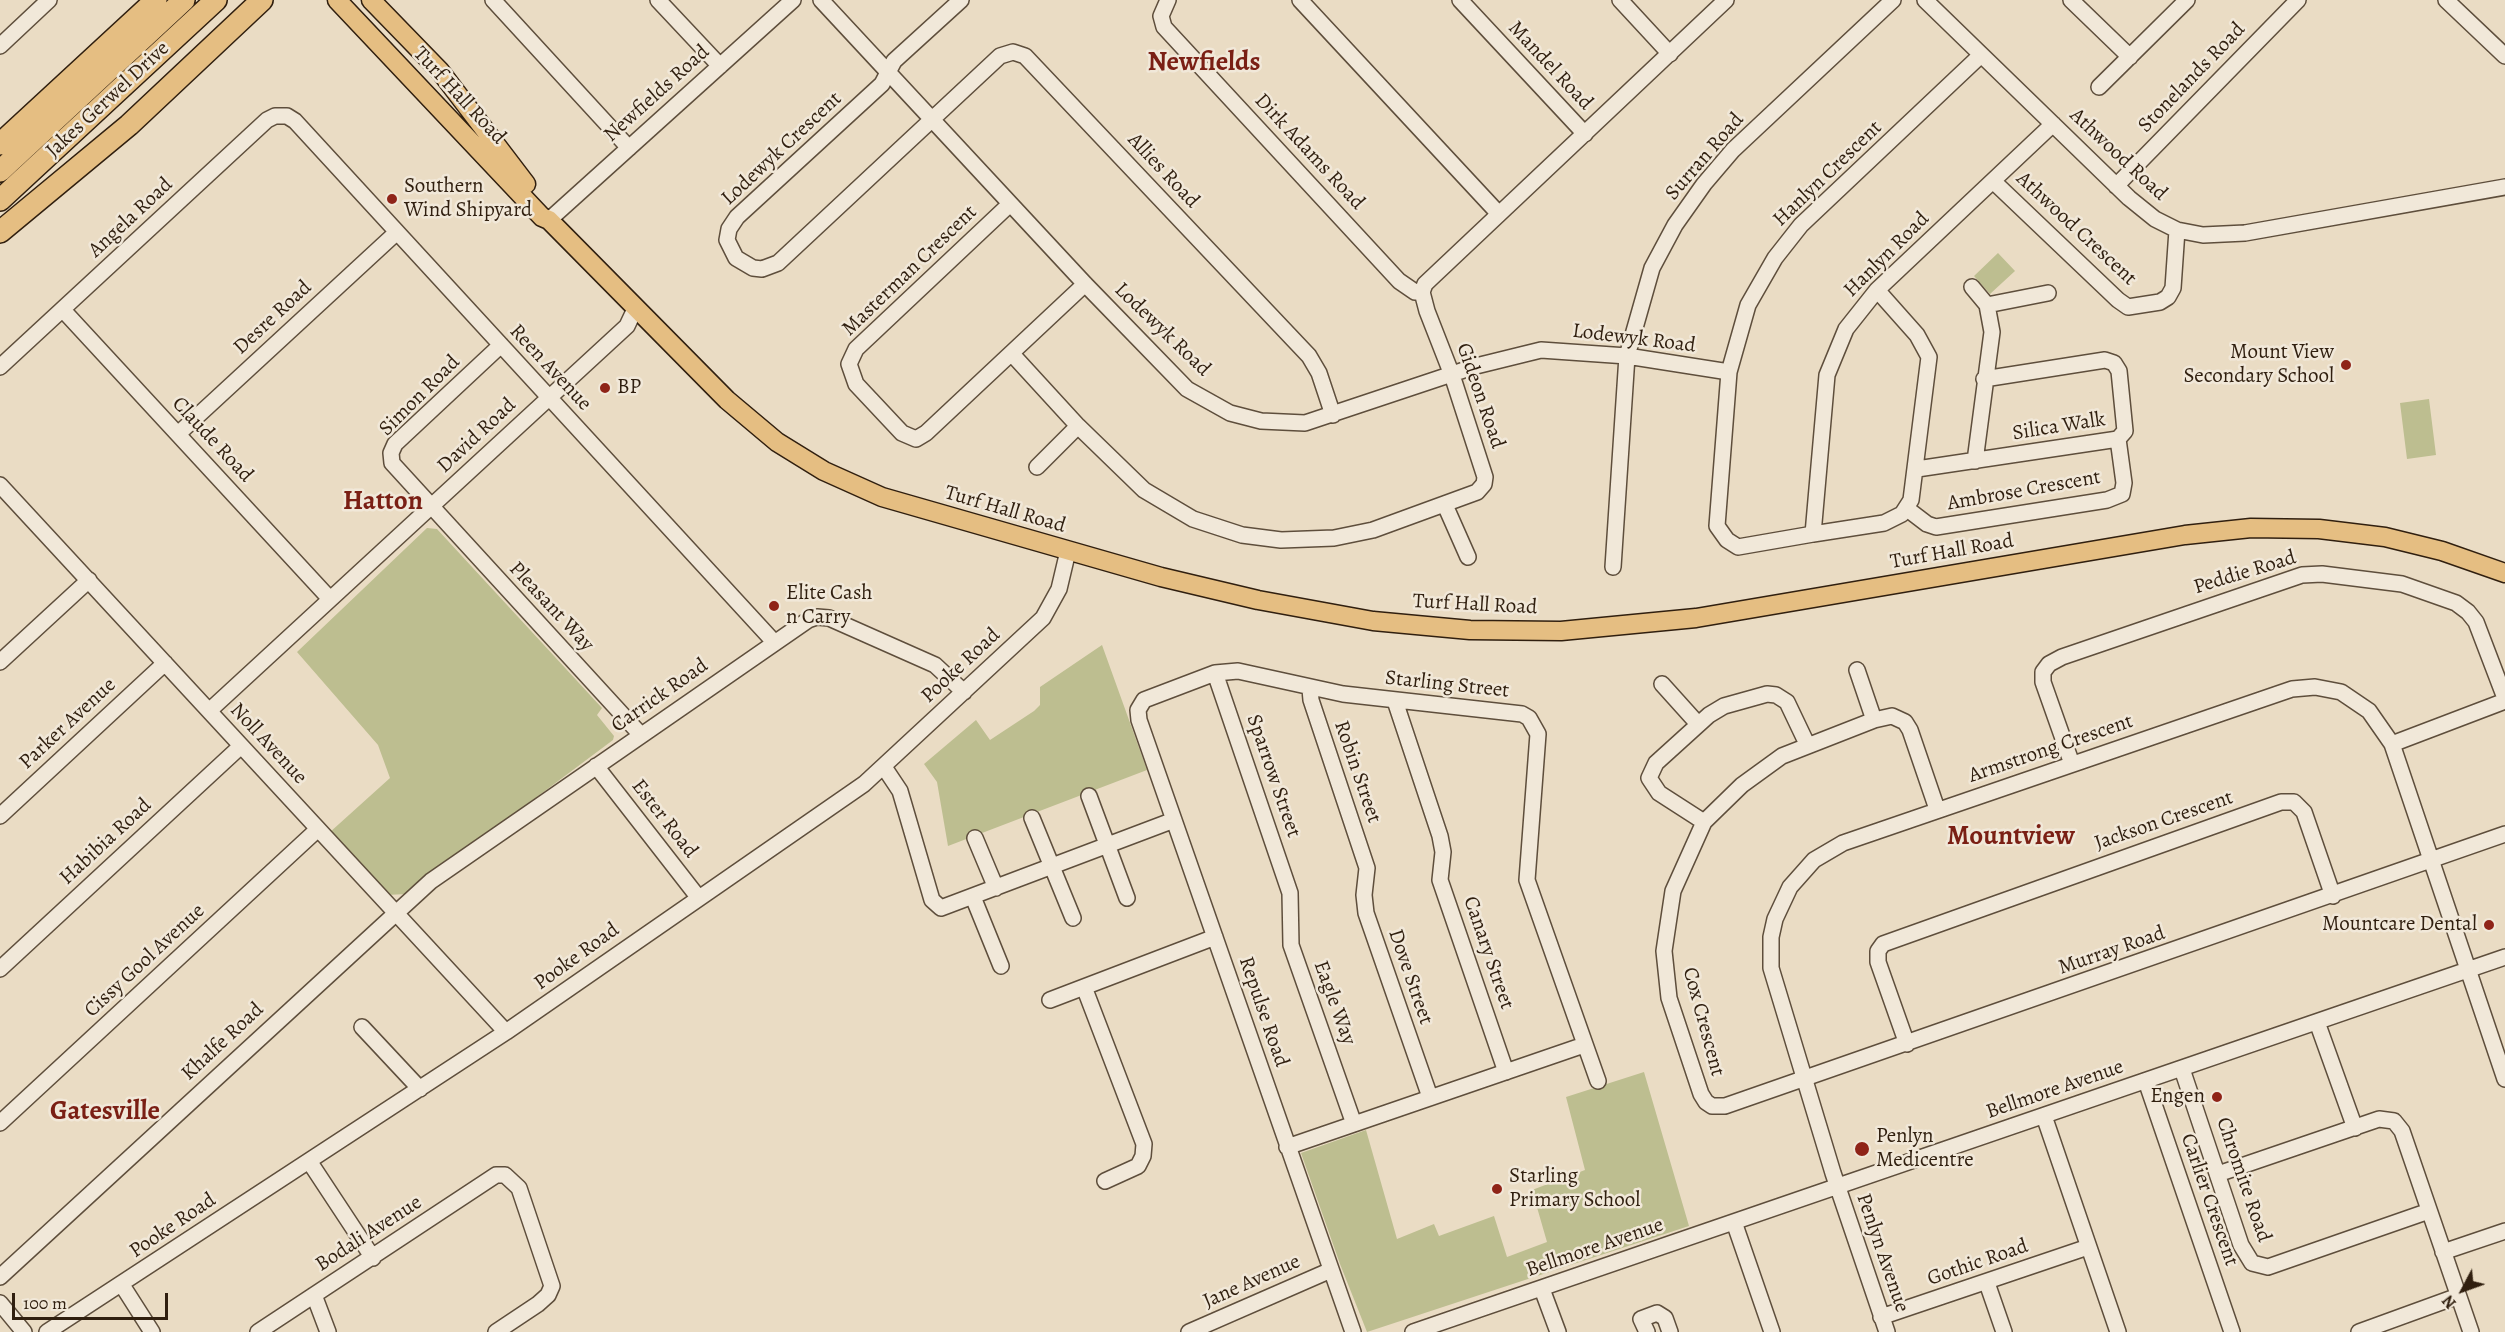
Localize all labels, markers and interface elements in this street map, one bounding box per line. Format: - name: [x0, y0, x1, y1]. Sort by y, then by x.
- street label: Mandel Road: [1502, 16, 1598, 116]
- street label: Stonelands Road: [2133, 18, 2251, 138]
- street label: Jakes Gerwel Drive: [41, 36, 175, 164]
- street label: Newfields Road: [599, 40, 715, 148]
- street label: Turf Hall Road: [407, 42, 511, 150]
- district label: Newfields: [1147, 47, 1261, 79]
- street label: Lodewyk Crescent: [717, 87, 847, 211]
- street label: Dirk Adams Road: [1249, 89, 1369, 215]
- street label: Athwood Road: [2064, 103, 2172, 207]
- street label: Surran Road: [1660, 108, 1750, 206]
- street label: Hanlyn Crescent: [1768, 116, 1888, 232]
- street label: Allies Road: [1122, 128, 1204, 214]
- street label: Athwood Crescent: [2010, 167, 2142, 291]
- street label: Angela Road: [84, 173, 178, 263]
- place label: Southern Wind Shipyard: [404, 174, 532, 224]
- marker: Southern Wind Shipyard: [385, 192, 399, 206]
- street label: Masterman Crescent: [837, 200, 983, 342]
- street label: Hanlyn Road: [1839, 207, 1935, 303]
- street label: Desre Road: [229, 275, 317, 361]
- street label: Lodewyk Road: [1109, 278, 1215, 382]
- street label: Reen Avenue: [504, 319, 596, 417]
- street label: Lodewyk Road: [1571, 319, 1697, 359]
- street label: Gideon Road: [1450, 340, 1510, 452]
- place label: Mount View Secondary School: [2184, 340, 2334, 390]
- street label: Simon Road: [374, 350, 466, 442]
- marker: Mount View Secondary School: [2339, 358, 2353, 372]
- place label: BP: [617, 375, 641, 401]
- marker: BP: [598, 381, 612, 395]
- street label: Claude Road: [166, 392, 258, 488]
- street label: David Road: [432, 393, 522, 479]
- street label: Silica Walk: [2011, 407, 2107, 447]
- street label: Ambrose Crescent: [1945, 465, 2103, 517]
- street label: Turf Hall Road: [942, 481, 1068, 539]
- district label: Hatton: [343, 486, 423, 518]
- street label: Turf Hall Road: [1888, 529, 2016, 575]
- street label: Peddie Road: [2191, 545, 2299, 601]
- street label: Pleasant Way: [503, 557, 599, 657]
- place label: Elite Cash n Carry: [786, 581, 873, 631]
- street label: Turf Hall Road: [1412, 589, 1538, 621]
- marker: Elite Cash n Carry: [767, 599, 781, 613]
- street label: Pooke Road: [916, 623, 1006, 709]
- street label: Carrick Road: [607, 654, 713, 738]
- street label: Starling Street: [1384, 666, 1510, 704]
- street label: Parker Avenue: [14, 673, 122, 775]
- street label: Noll Avenue: [224, 698, 312, 790]
- street label: Armstrong Crescent: [1966, 709, 2136, 789]
- street label: Sparrow Street: [1240, 711, 1306, 841]
- street label: Robin Street: [1328, 718, 1386, 826]
- street label: Ester Road: [625, 775, 703, 863]
- street label: Jackson Crescent: [2091, 786, 2237, 856]
- street label: Habibia Road: [55, 793, 157, 891]
- district label: Mountview: [1947, 821, 2075, 853]
- street label: Canary Street: [1457, 893, 1519, 1013]
- street label: Cissy Gool Avenue: [80, 899, 210, 1023]
- place label: Mountcare Dental: [2322, 912, 2477, 938]
- street label: Pooke Road: [530, 918, 624, 996]
- marker: Mountcare Dental: [2482, 918, 2496, 932]
- street label: Murray Road: [2055, 921, 2169, 981]
- street label: Dove Street: [1382, 926, 1438, 1028]
- street label: Repulse Road: [1232, 954, 1294, 1070]
- street label: Eagle Way: [1307, 958, 1361, 1048]
- street label: Cox Crescent: [1676, 965, 1730, 1079]
- street label: Khalfe Road: [177, 998, 269, 1086]
- street label: Bellmore Avenue: [1983, 1055, 2127, 1125]
- place label: Engen: [2150, 1084, 2205, 1110]
- marker: Engen: [2210, 1090, 2224, 1104]
- district label: Gatesville: [50, 1096, 160, 1128]
- street label: Chromite Road: [2210, 1114, 2276, 1246]
- place label: Penlyn Medicentre: [1876, 1124, 1974, 1174]
- street label: Carlier Crescent: [2175, 1130, 2243, 1270]
- marker: Penlyn Medicentre: [1853, 1140, 1871, 1158]
- place label: Starling Primary School: [1509, 1164, 1640, 1214]
- marker: Starling Primary School: [1490, 1182, 1504, 1196]
- street label: Pooke Road: [125, 1188, 221, 1264]
- street label: Bodali Avenue: [311, 1190, 427, 1278]
- street label: Penlyn Avenue: [1850, 1190, 1914, 1316]
- street label: Bellmore Avenue: [1523, 1213, 1667, 1283]
- street label: Gothic Road: [1924, 1234, 2032, 1292]
- street label: Jane Avenue: [1200, 1249, 1304, 1315]
- north arrow: [2433, 1260, 2493, 1320]
- scale bar: [15, 1281, 171, 1319]
- text: N: [2437, 1290, 2462, 1313]
- text: 100 m: [23, 1291, 67, 1315]

